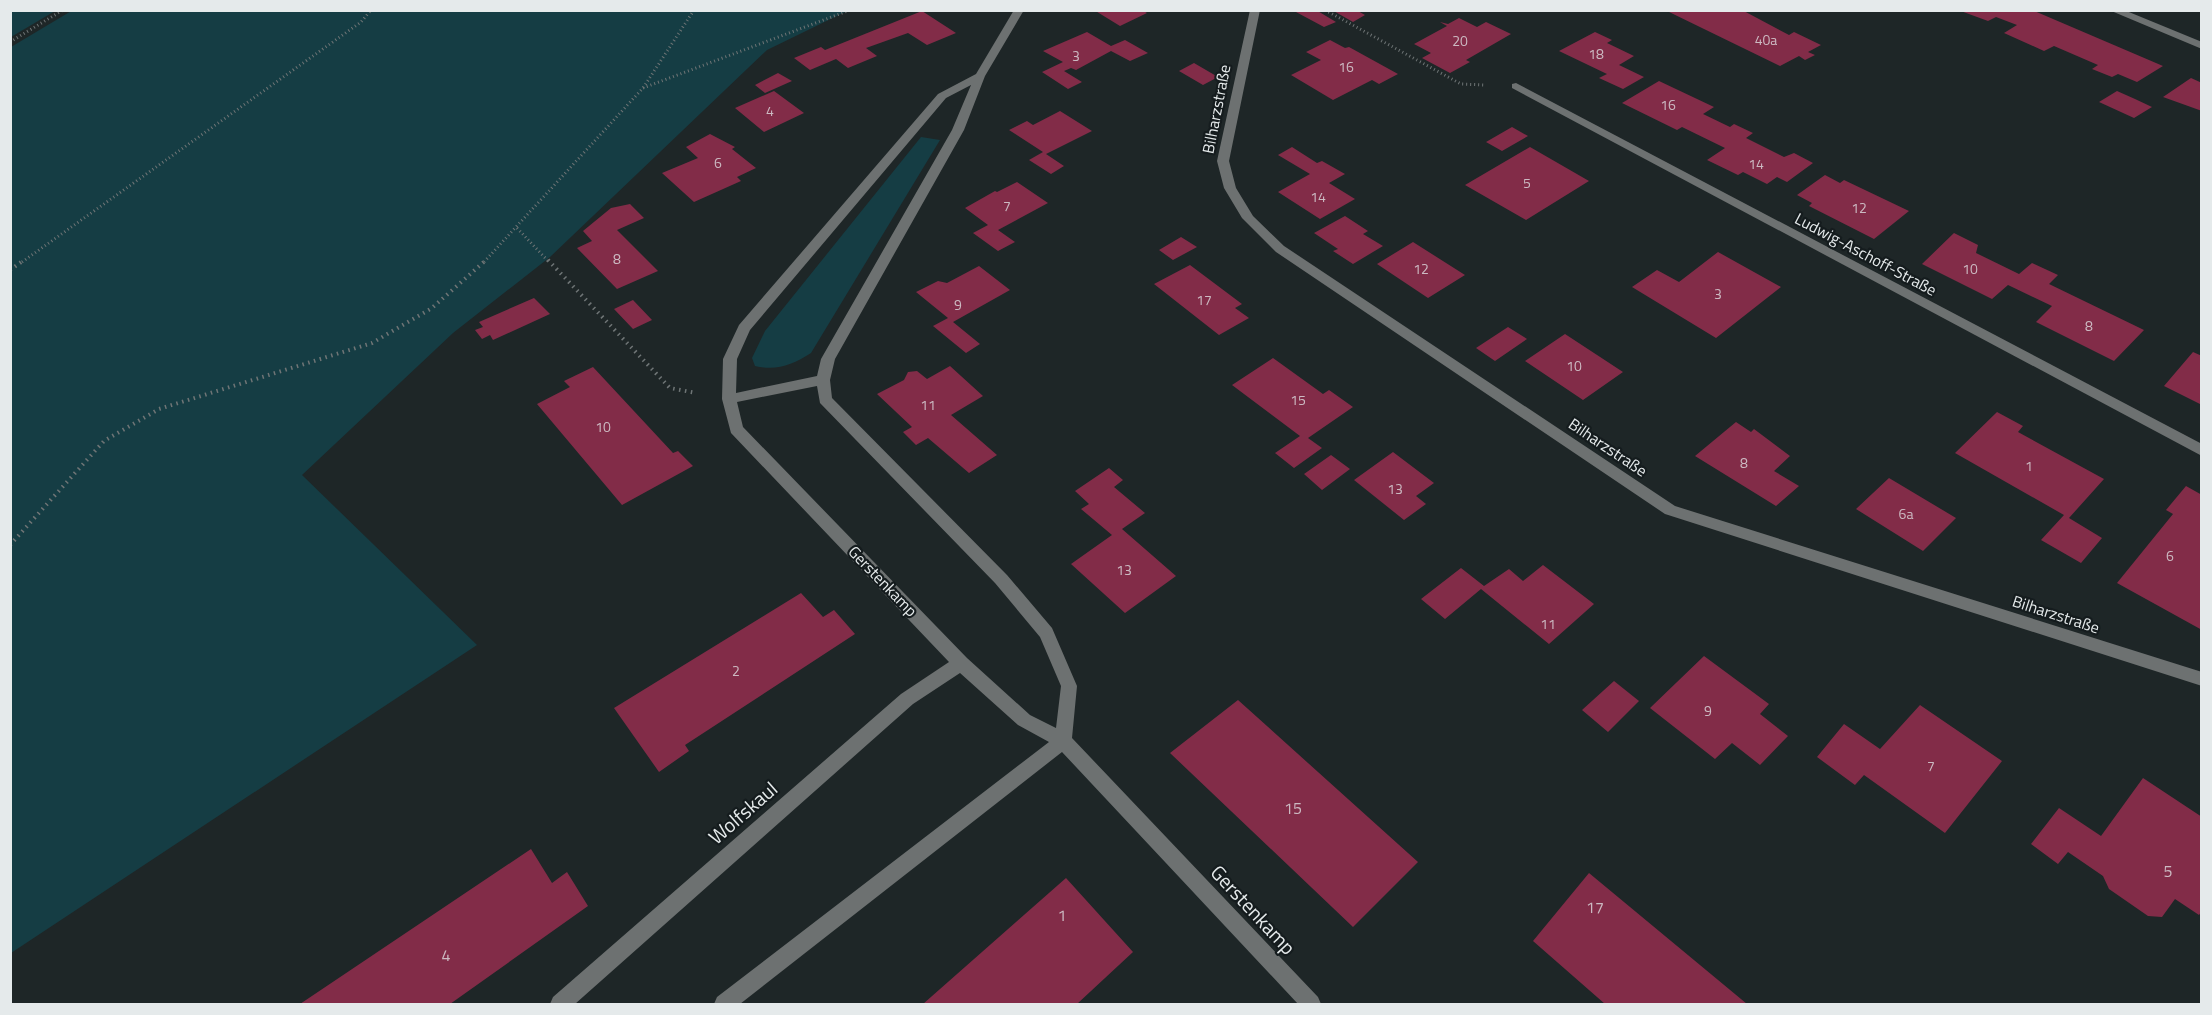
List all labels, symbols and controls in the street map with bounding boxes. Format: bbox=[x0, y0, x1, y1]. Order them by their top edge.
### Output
house number: 40a bbox=[1755, 29, 1777, 50]
house number: 20 bbox=[1452, 30, 1468, 51]
house number: 18 bbox=[1588, 43, 1604, 64]
house number: 3 bbox=[1072, 45, 1080, 66]
house number: 16 bbox=[1338, 56, 1354, 77]
street label: Bilharzstraße bbox=[1196, 62, 1236, 156]
house number: 16 bbox=[1660, 94, 1676, 115]
house number: 4 bbox=[766, 100, 774, 121]
house number: 6 bbox=[714, 152, 722, 173]
house number: 14 bbox=[1748, 153, 1764, 174]
house number: 5 bbox=[1523, 172, 1531, 193]
house number: 14 bbox=[1310, 186, 1326, 207]
house number: 7 bbox=[1003, 195, 1011, 216]
house number: 12 bbox=[1851, 197, 1867, 218]
street label: Ludwig-Aschoff-Straße bbox=[1791, 206, 1941, 302]
house number: 8 bbox=[613, 248, 621, 269]
house number: 12 bbox=[1413, 258, 1429, 279]
house number: 10 bbox=[1962, 258, 1978, 279]
house number: 3 bbox=[1714, 283, 1722, 304]
house number: 17 bbox=[1196, 289, 1212, 310]
house number: 9 bbox=[954, 294, 962, 315]
house number: 8 bbox=[2085, 315, 2093, 336]
house number: 10 bbox=[1566, 355, 1582, 376]
house number: 15 bbox=[1290, 389, 1306, 410]
house number: 11 bbox=[920, 394, 936, 415]
street label: Bilharzstraße bbox=[1564, 412, 1652, 482]
house number: 10 bbox=[595, 416, 611, 437]
house number: 8 bbox=[1740, 452, 1748, 473]
house number: 1 bbox=[2025, 455, 2033, 476]
house number: 13 bbox=[1387, 478, 1403, 499]
house number: 6a bbox=[1899, 503, 1913, 524]
street label: Gerstenkamp bbox=[843, 540, 923, 622]
house number: 6 bbox=[2166, 545, 2174, 566]
house number: 13 bbox=[1116, 559, 1132, 580]
street label: Bilharzstraße bbox=[2009, 589, 2103, 639]
house number: 11 bbox=[1540, 613, 1556, 634]
house number: 2 bbox=[732, 660, 740, 681]
house number: 9 bbox=[1704, 700, 1712, 721]
house number: 7 bbox=[1927, 755, 1935, 776]
street label: Wolfskaul bbox=[701, 774, 784, 852]
house number: 15 bbox=[1284, 796, 1302, 820]
street label: Gerstenkamp bbox=[1203, 858, 1303, 962]
house number: 5 bbox=[2164, 859, 2173, 883]
house number: 17 bbox=[1586, 895, 1604, 919]
house number: 1 bbox=[1058, 903, 1066, 927]
house number: 4 bbox=[442, 943, 451, 967]

